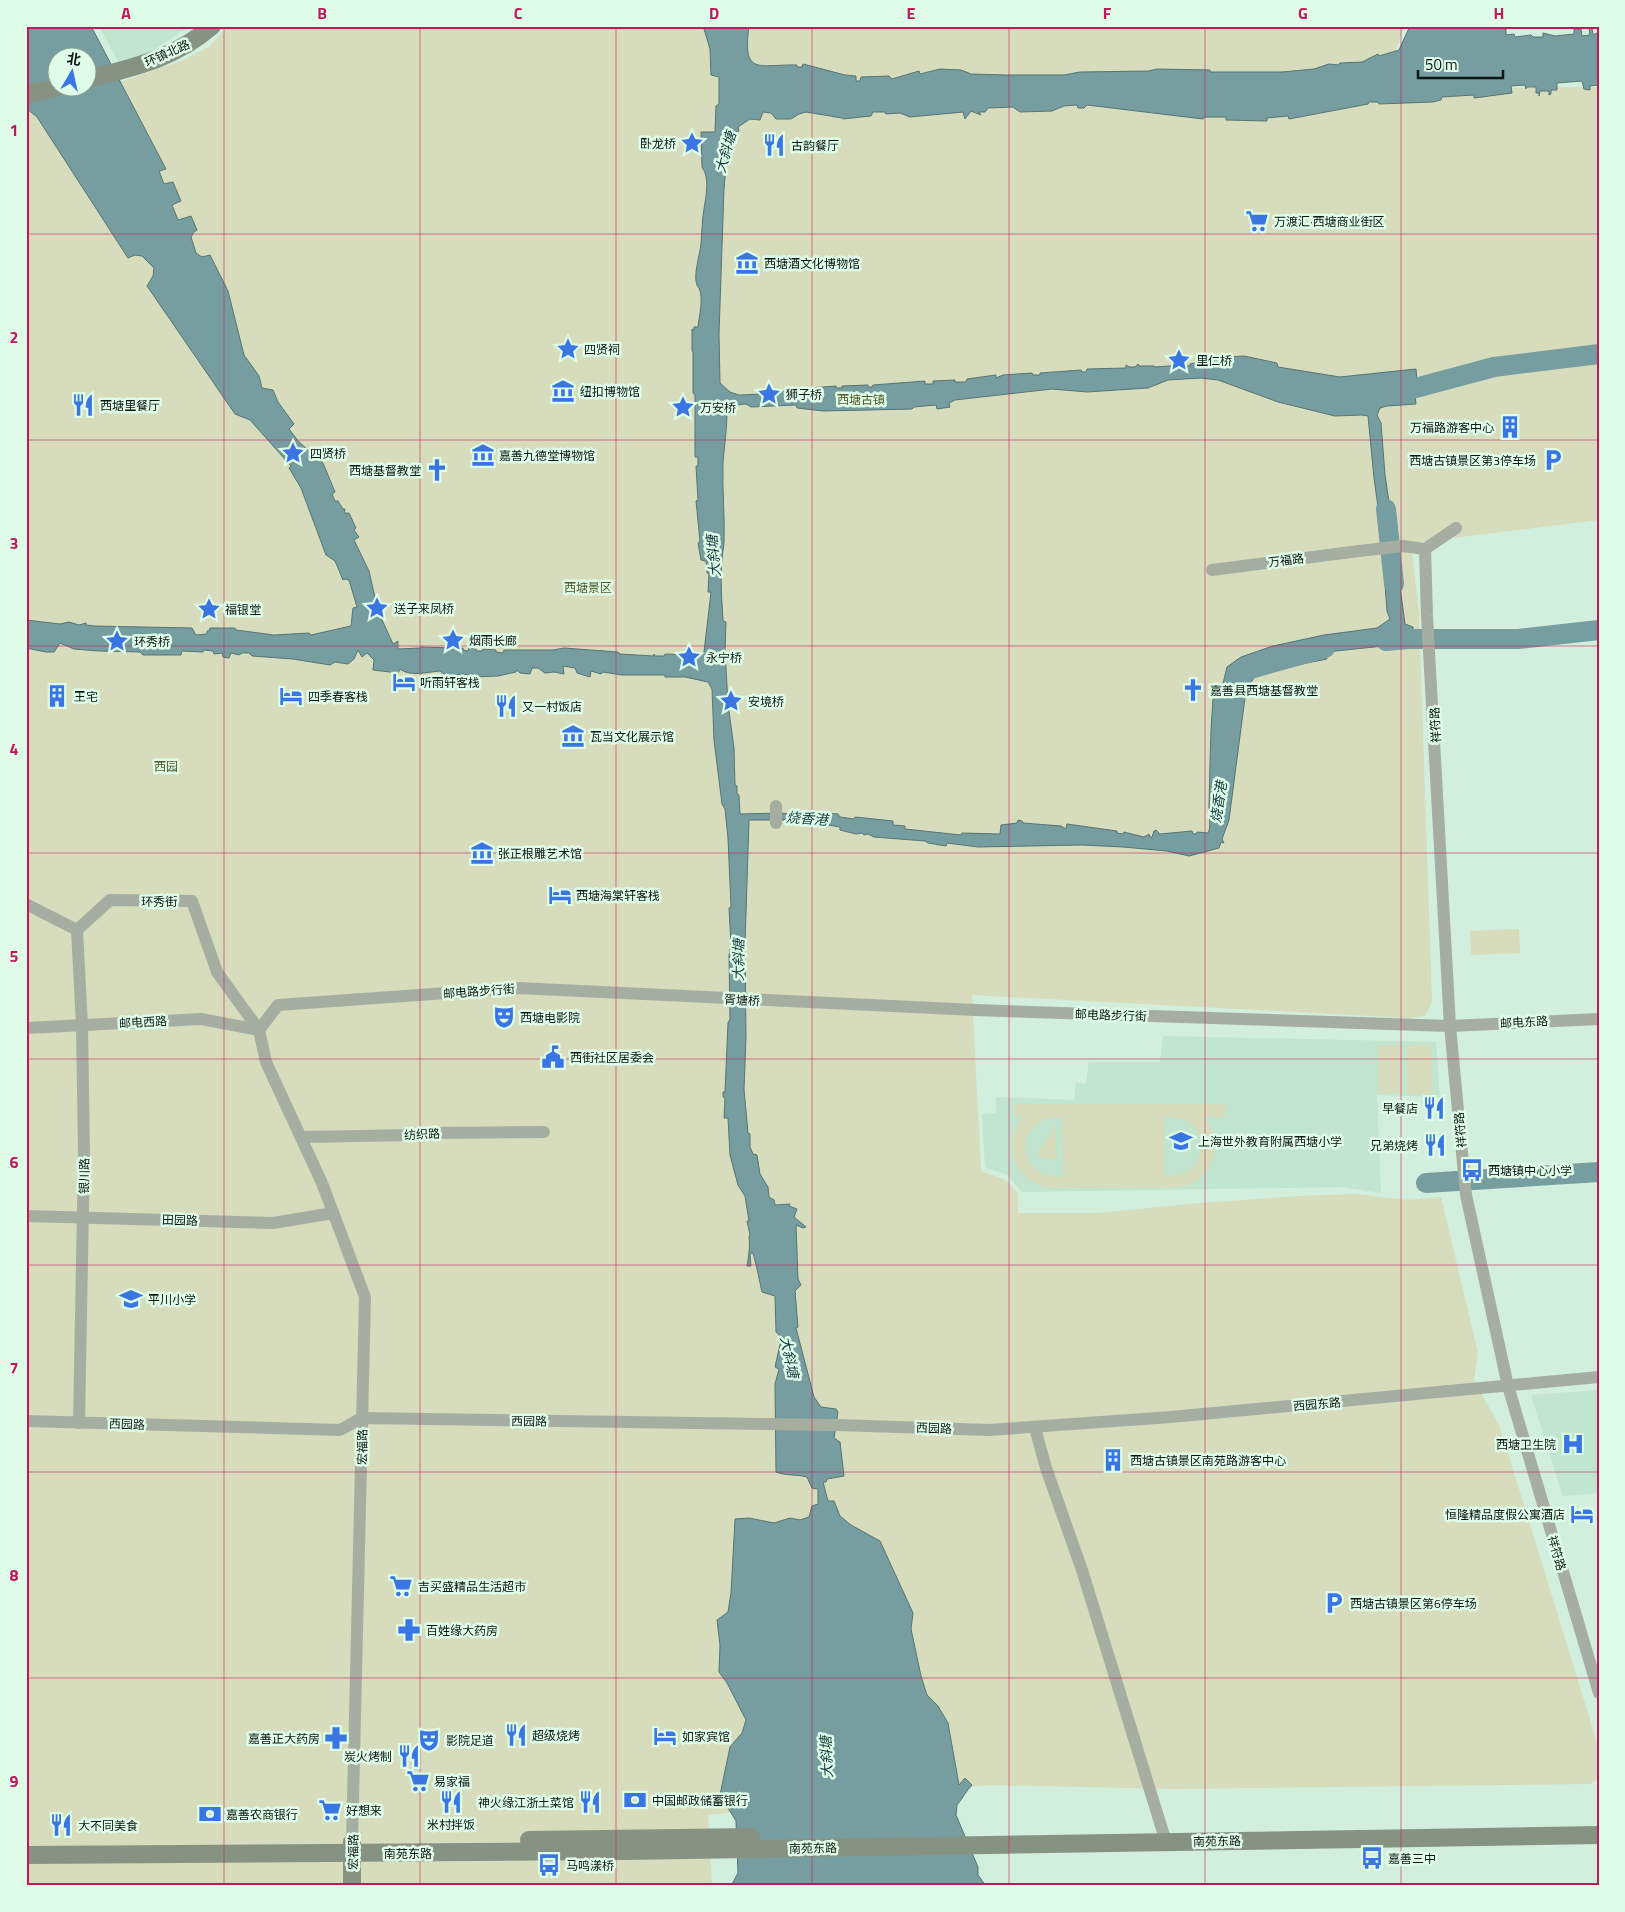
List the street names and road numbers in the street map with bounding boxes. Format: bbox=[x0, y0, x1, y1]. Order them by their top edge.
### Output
street label: 环镇北路 bbox=[141, 35, 193, 71]
street label: 万福路 bbox=[1267, 548, 1305, 572]
street label: 祥符路 bbox=[1425, 707, 1445, 743]
street label: 环秀街 bbox=[141, 892, 177, 911]
street label: 邮电路步行街 bbox=[442, 979, 516, 1003]
street label: 胥塘桥 bbox=[724, 990, 760, 1010]
street label: 邮电路步行街 bbox=[1075, 1004, 1147, 1026]
street label: 邮电西路 bbox=[119, 1011, 167, 1033]
street label: 邮电东路 bbox=[1500, 1011, 1548, 1033]
street label: 祥符路 bbox=[1449, 1111, 1471, 1149]
street label: 纺织路 bbox=[404, 1124, 440, 1144]
street label: 银川路 bbox=[74, 1158, 94, 1194]
street label: 田园路 bbox=[162, 1210, 198, 1230]
street label: 西园东路 bbox=[1292, 1392, 1342, 1416]
street label: 西园路 bbox=[511, 1411, 547, 1431]
street label: 西园路 bbox=[109, 1414, 145, 1434]
street label: 西园路 bbox=[916, 1418, 952, 1438]
street label: 宏福路 bbox=[352, 1429, 372, 1465]
street label: 祥符路 bbox=[1543, 1533, 1571, 1573]
street label: 南苑东路 bbox=[1193, 1831, 1241, 1851]
street label: 宏福路 bbox=[343, 1834, 363, 1870]
street label: 南苑东路 bbox=[789, 1838, 837, 1858]
street label: 南苑东路 bbox=[384, 1844, 432, 1863]

